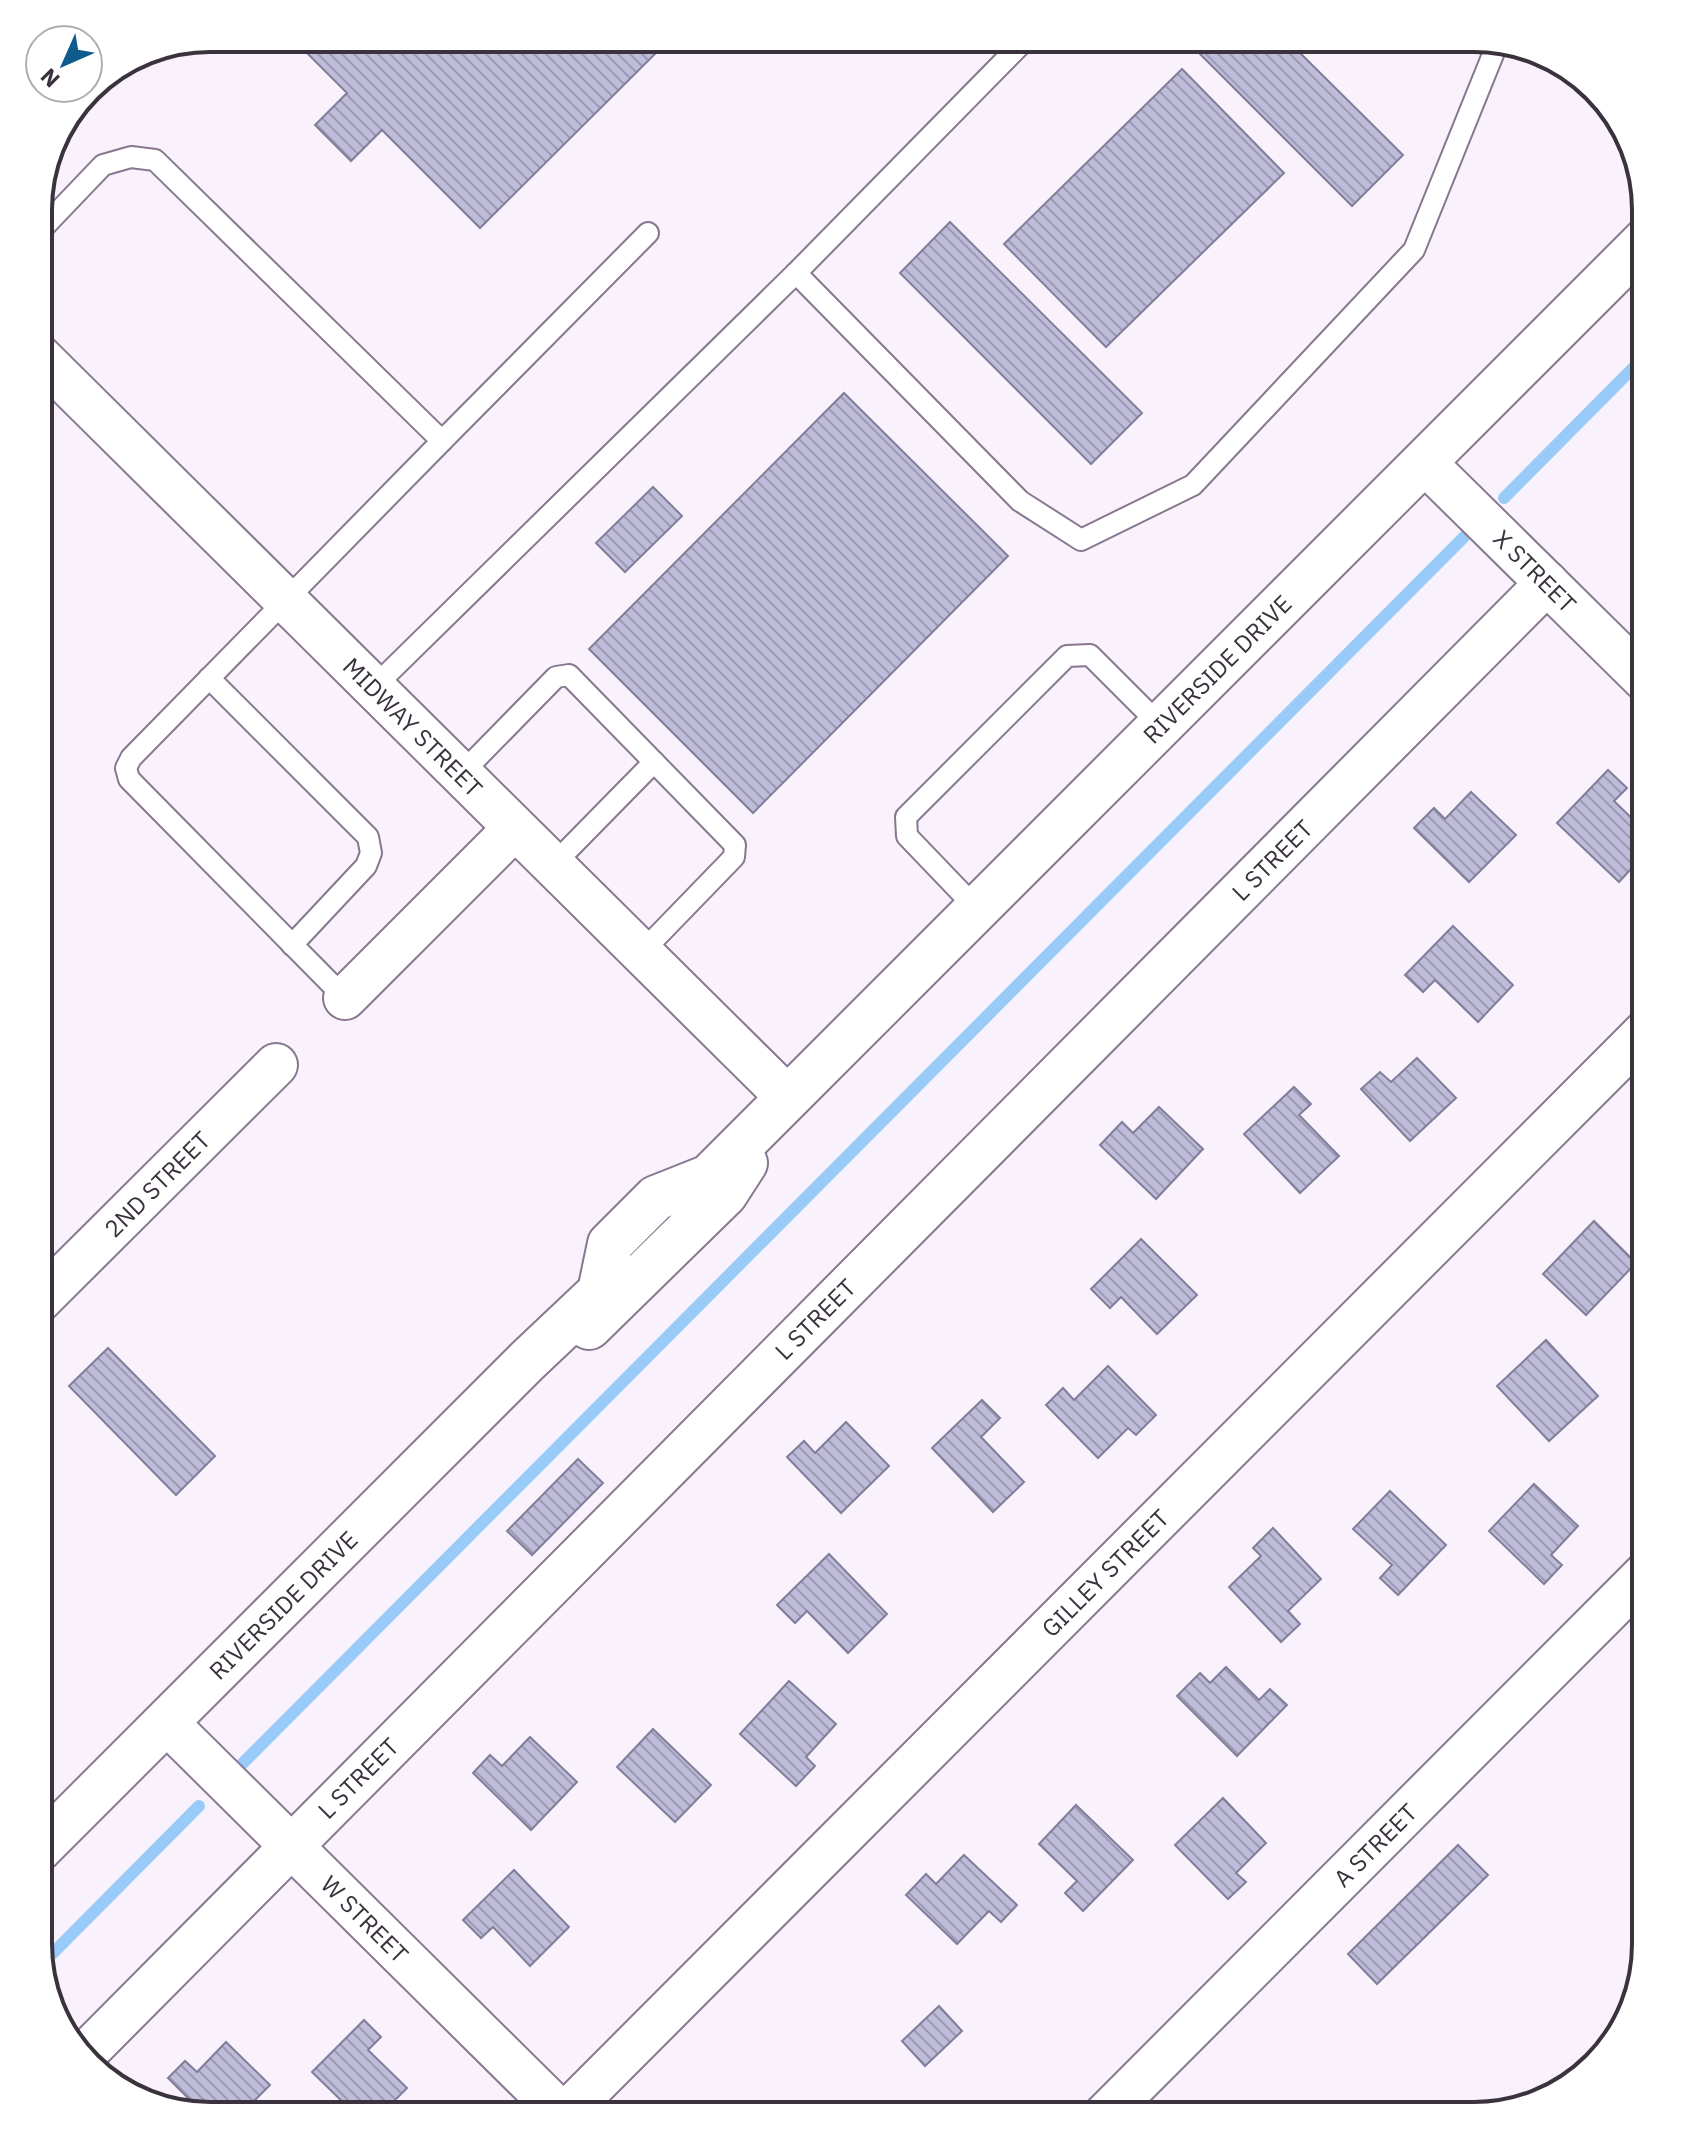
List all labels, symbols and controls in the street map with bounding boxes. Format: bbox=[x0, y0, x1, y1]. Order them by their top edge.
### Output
north arrow bbox=[24, 24, 104, 104]
text: N bbox=[34, 63, 65, 94]
street label: X STREET bbox=[1487, 523, 1584, 620]
street label: RIVERSIDE DRIVE bbox=[1136, 588, 1298, 750]
street label: MIDWAY STREET bbox=[336, 650, 490, 804]
street label: L STREET bbox=[1225, 812, 1320, 907]
street label: 2ND STREET bbox=[97, 1124, 217, 1244]
street label: L STREET bbox=[768, 1271, 863, 1366]
street label: GILLEY STREET bbox=[1034, 1502, 1176, 1644]
street label: RIVERSIDE DRIVE bbox=[202, 1524, 364, 1686]
street label: L STREET bbox=[311, 1730, 406, 1825]
street label: A STREET bbox=[1326, 1796, 1424, 1894]
street label: W STREET bbox=[314, 1868, 416, 1970]

